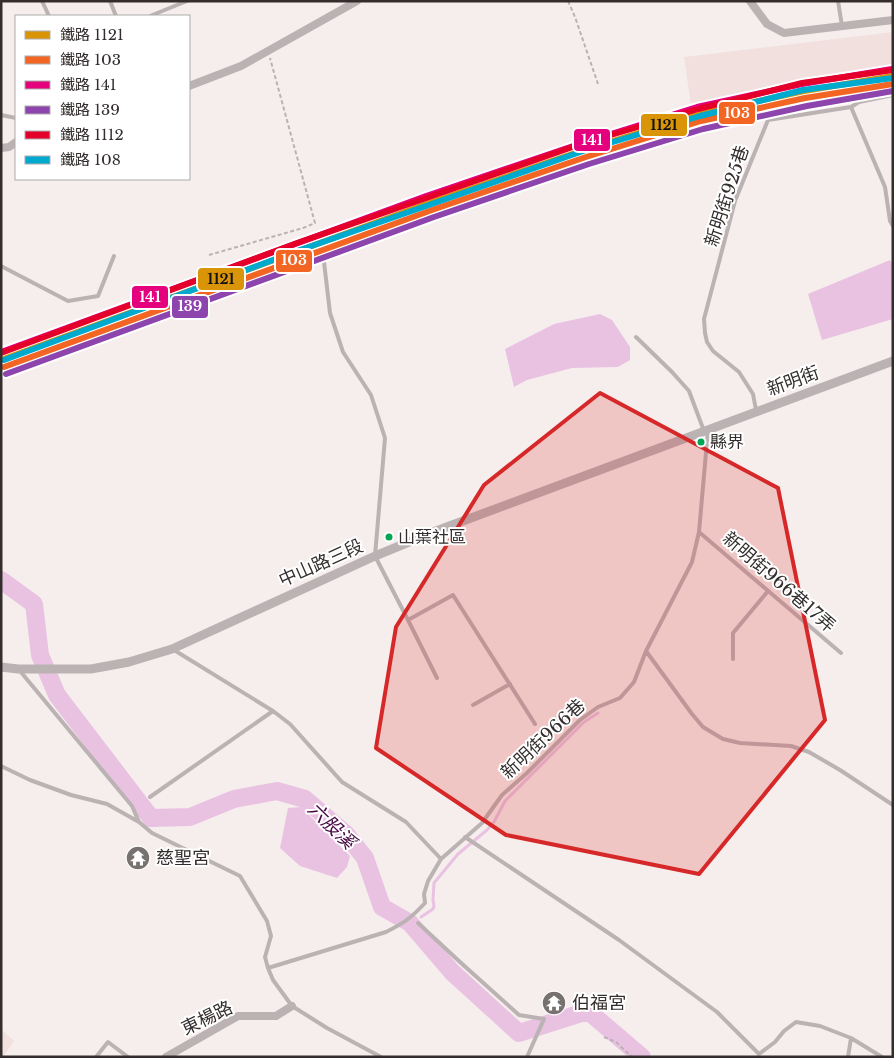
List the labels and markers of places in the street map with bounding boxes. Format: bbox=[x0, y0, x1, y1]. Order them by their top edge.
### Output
place label: 縣界 bbox=[710, 432, 744, 453]
marker: 縣界 bbox=[696, 437, 706, 447]
place label: 山葉社區 bbox=[398, 527, 466, 548]
marker: 山葉社區 bbox=[384, 532, 394, 542]
temple icon: 慈聖宮 bbox=[125, 845, 151, 871]
place label: 慈聖宮 bbox=[156, 847, 210, 869]
temple icon: 伯福宮 bbox=[541, 990, 567, 1016]
place label: 伯福宮 bbox=[572, 992, 626, 1014]

